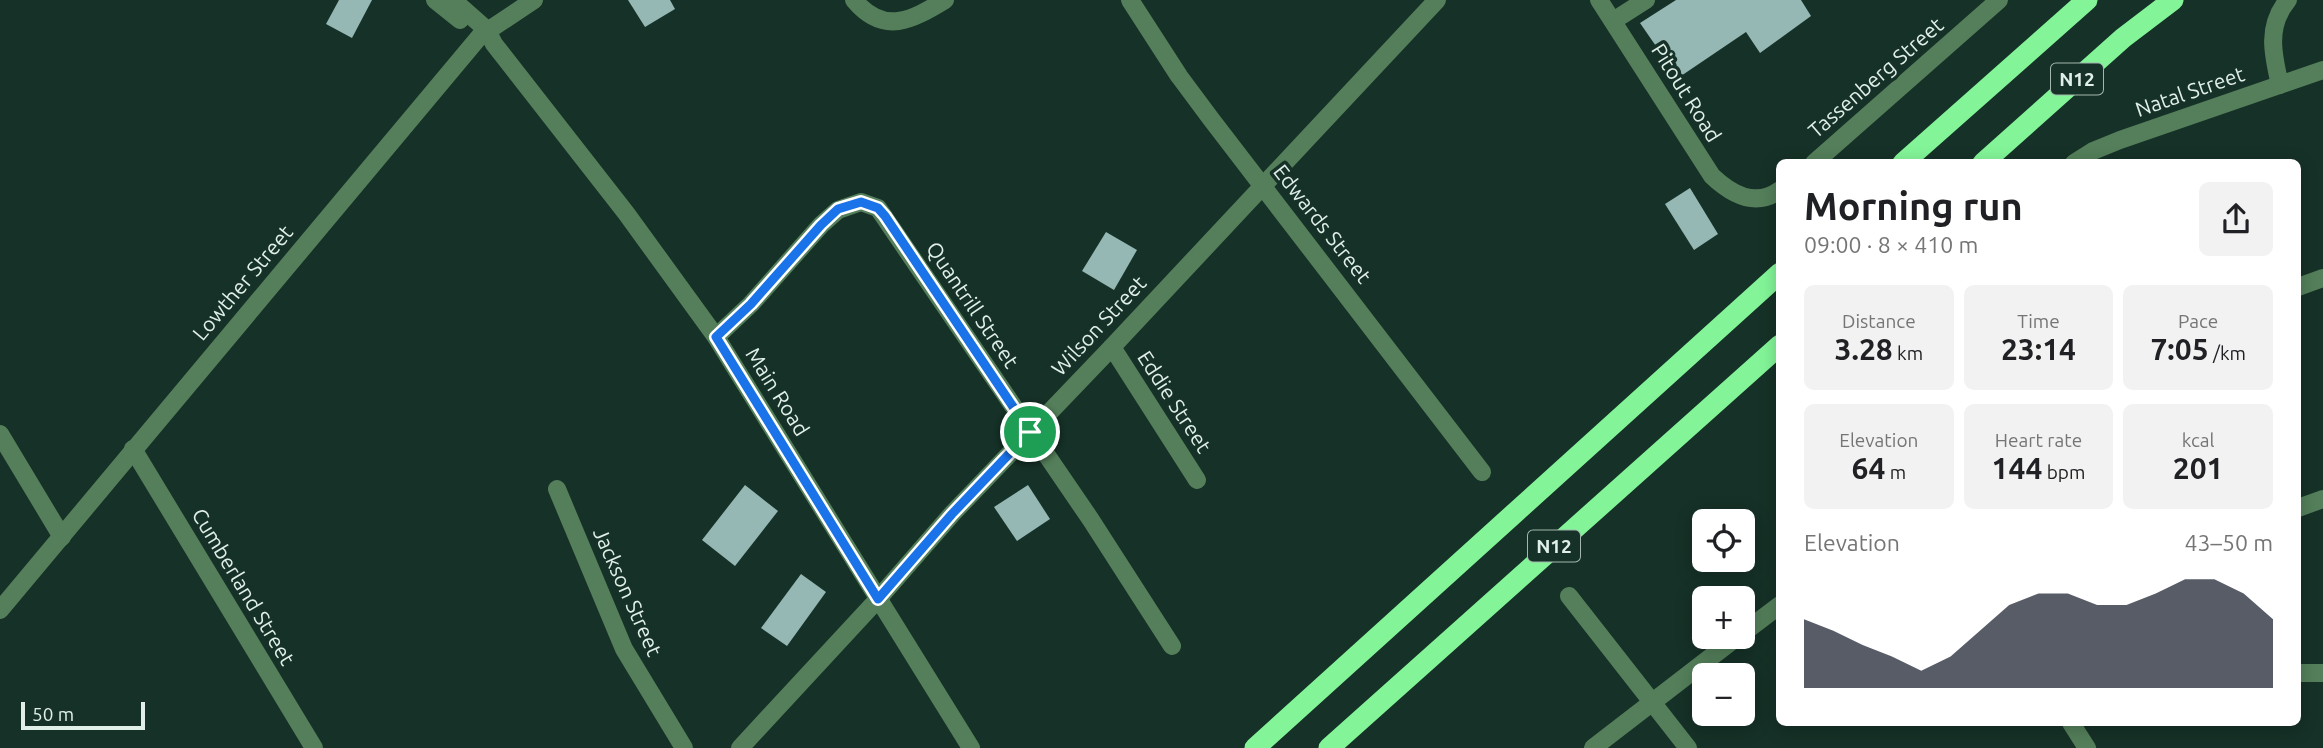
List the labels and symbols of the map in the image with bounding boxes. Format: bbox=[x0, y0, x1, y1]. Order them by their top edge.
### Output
street label: Tassenberg Street bbox=[1803, 12, 1948, 142]
street label: Pitout Road bbox=[1647, 39, 1727, 146]
street label: Natal Street bbox=[2132, 61, 2247, 121]
road number: N12 bbox=[2051, 64, 2103, 94]
street label: Edwards Street bbox=[1269, 159, 1376, 287]
street label: Lowther Street bbox=[187, 220, 297, 345]
street label: Quantrill Street bbox=[922, 237, 1024, 372]
street label: Wilson Street bbox=[1046, 271, 1150, 380]
street label: Main Road bbox=[741, 343, 814, 440]
street label: Eddie Street bbox=[1133, 346, 1217, 457]
pin bbox=[1000, 402, 1060, 462]
street label: Cumberland Street bbox=[188, 504, 300, 669]
street label: Jackson Street bbox=[589, 524, 667, 660]
road number: N12 bbox=[1528, 530, 1580, 562]
scale bar bbox=[21, 699, 145, 731]

